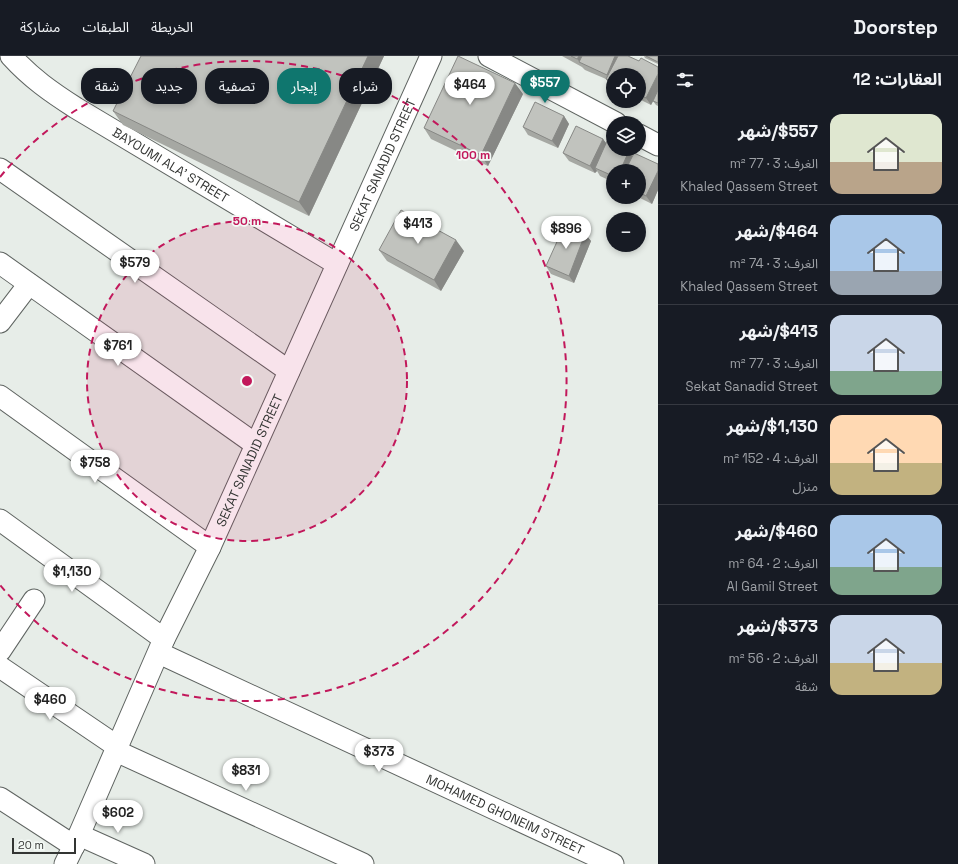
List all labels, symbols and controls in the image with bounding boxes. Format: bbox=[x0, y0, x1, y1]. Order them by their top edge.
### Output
text: Doorstep bbox=[854, 15, 938, 40]
text: مشاركة bbox=[20, 18, 60, 36]
text: الطبقات bbox=[82, 18, 129, 36]
text: الخريطة bbox=[151, 18, 193, 36]
chip: شقة bbox=[81, 68, 133, 104]
chip: جديد bbox=[141, 68, 197, 104]
chip: تصفية bbox=[205, 68, 269, 104]
chip: إيجار bbox=[277, 68, 331, 104]
chip: شراء bbox=[339, 68, 392, 104]
map controls bbox=[606, 68, 646, 252]
button: locate bbox=[606, 68, 646, 108]
text: العقارات: 12 bbox=[853, 68, 942, 90]
icon: filters bbox=[674, 69, 696, 91]
pin: $557 bbox=[521, 70, 569, 104]
pin: $464 bbox=[446, 72, 494, 106]
text: $557 bbox=[530, 74, 560, 91]
text: $464 bbox=[454, 76, 486, 93]
street label: SEKAT SANADID STREET bbox=[345, 95, 419, 234]
button: layers bbox=[606, 116, 646, 156]
text: $557/شهر bbox=[738, 120, 818, 142]
street label: BAYOUMI ALA' STREET bbox=[109, 123, 233, 206]
icon: home bbox=[862, 130, 910, 178]
text: 100 m bbox=[456, 147, 490, 163]
text: الغرف: 3 · 77 m² bbox=[730, 155, 818, 172]
button: + bbox=[606, 164, 646, 204]
text: Khaled Qassem Street bbox=[680, 178, 818, 195]
pin: $413 bbox=[394, 211, 442, 245]
button: − bbox=[606, 212, 646, 252]
text: 50 m bbox=[233, 213, 261, 229]
text: $413 bbox=[403, 215, 433, 232]
pin: $896 bbox=[542, 216, 590, 250]
text: $896 bbox=[550, 220, 582, 237]
text: $464/شهر bbox=[735, 220, 818, 242]
icon: home bbox=[862, 231, 910, 279]
pin: $579 bbox=[111, 250, 159, 284]
text: $579 bbox=[120, 254, 150, 271]
text: الغرف: 3 · 74 m² bbox=[730, 255, 818, 272]
text: Khaled Qassem Street bbox=[680, 278, 818, 295]
text: $413/شهر bbox=[739, 320, 818, 342]
icon: home bbox=[862, 331, 910, 379]
pin: $761 bbox=[94, 333, 142, 367]
text: $761 bbox=[104, 337, 132, 354]
text: الغرف: 3 · 77 m² bbox=[730, 355, 818, 372]
centre of rings bbox=[240, 374, 254, 388]
text: Sekat Sanadid Street bbox=[685, 378, 818, 395]
street label: SEKAT SANADID STREET bbox=[212, 391, 286, 529]
text: $1,130/شهر bbox=[727, 415, 818, 437]
icon: home bbox=[862, 431, 910, 479]
pin: $758 bbox=[71, 450, 119, 484]
text: الغرف: 4 · 152 m² bbox=[723, 450, 818, 467]
text: $758 bbox=[80, 454, 110, 471]
text: منزل bbox=[793, 478, 818, 495]
text: $460/شهر bbox=[735, 520, 818, 542]
icon: home bbox=[862, 531, 910, 579]
text: الغرف: 2 · 64 m² bbox=[728, 555, 818, 572]
pin: $1,130 bbox=[39, 559, 105, 593]
text: $1,130 bbox=[52, 563, 92, 580]
text: Al Gamil Street bbox=[727, 578, 818, 595]
text: $373/شهر bbox=[737, 615, 818, 637]
icon: home bbox=[862, 631, 910, 679]
text: الغرف: 2 · 56 m² bbox=[729, 650, 818, 667]
text: شقة bbox=[795, 678, 818, 695]
pin: $460 bbox=[26, 687, 74, 721]
text: $460 bbox=[34, 691, 66, 708]
pin: $373 bbox=[355, 739, 403, 773]
text: $373 bbox=[364, 743, 394, 760]
pin: $831 bbox=[222, 758, 270, 792]
text: $831 bbox=[231, 762, 261, 779]
street label: MOHAMED GHONEIM STREET bbox=[424, 770, 588, 858]
pin: $602 bbox=[94, 800, 142, 834]
text: $602 bbox=[102, 804, 134, 821]
scale bar bbox=[12, 836, 76, 855]
text: 20 m bbox=[18, 838, 44, 852]

